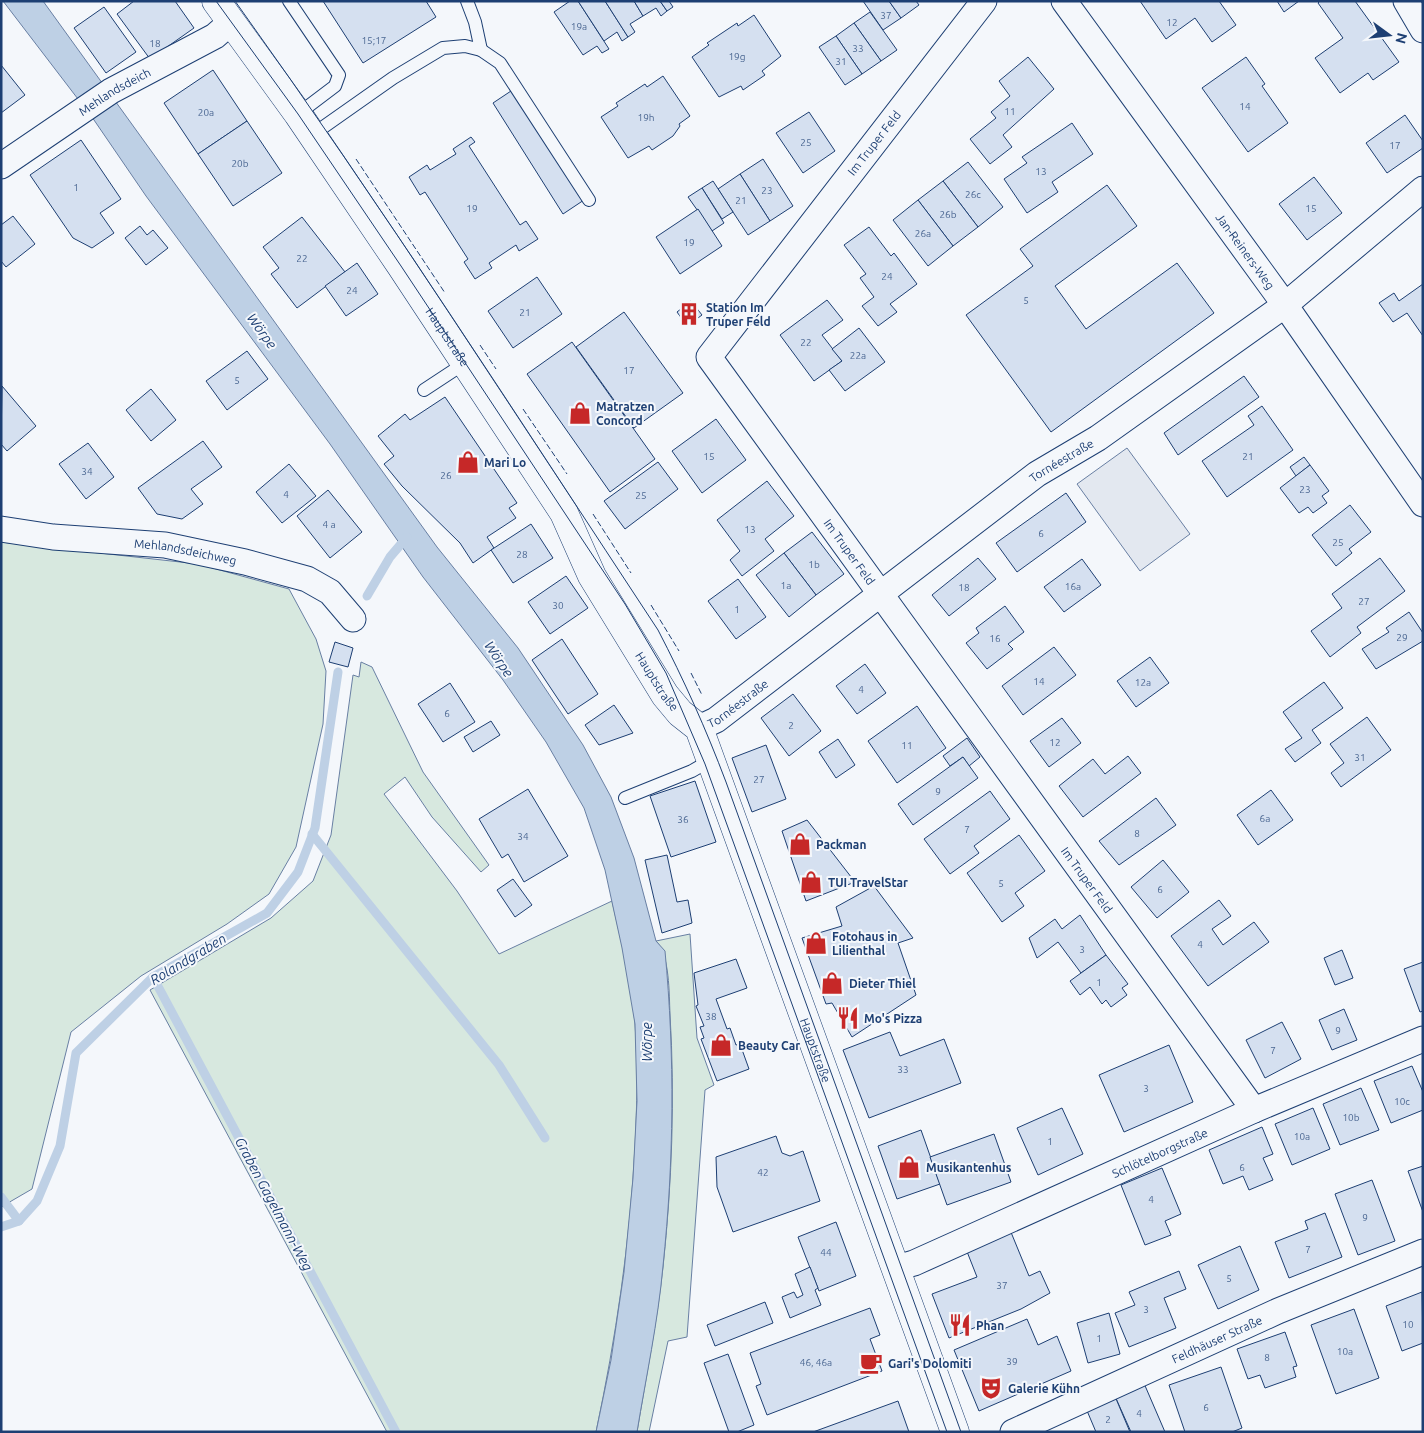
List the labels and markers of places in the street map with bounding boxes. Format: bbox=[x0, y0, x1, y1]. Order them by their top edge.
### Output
building icon: Station Im Truper Feld bbox=[676, 301, 702, 327]
place label: Station Im Truper Feld bbox=[706, 301, 771, 328]
shop icon: Matratzen Concord bbox=[567, 400, 593, 426]
place label: Matratzen Concord bbox=[596, 400, 655, 427]
shop icon: Mari Lo bbox=[455, 449, 481, 475]
place label: Mari Lo bbox=[484, 456, 526, 469]
shop icon: Packman bbox=[787, 831, 813, 857]
place label: Packman bbox=[816, 838, 866, 851]
shop icon: TUI TravelStar bbox=[798, 869, 824, 895]
place label: TUI TravelStar bbox=[828, 876, 908, 889]
shop icon: Fotohaus in Lilienthal bbox=[803, 930, 829, 956]
place label: Fotohaus in Lilienthal bbox=[832, 930, 898, 957]
shop icon: Dieter Thiel bbox=[819, 970, 845, 996]
place label: Dieter Thiel bbox=[849, 977, 916, 990]
restaurant icon: Mo's Pizza bbox=[835, 1005, 861, 1031]
place label: Mo's Pizza bbox=[864, 1012, 922, 1025]
shop icon: Beauty Car bbox=[708, 1032, 734, 1058]
place label: Beauty Car bbox=[738, 1039, 800, 1052]
shop icon: Musikantenhus bbox=[896, 1154, 922, 1180]
place label: Musikantenhus bbox=[926, 1161, 1012, 1174]
restaurant icon: Phan bbox=[947, 1312, 973, 1338]
place label: Phan bbox=[976, 1319, 1004, 1332]
cafe icon: Gari's Dolomiti bbox=[858, 1350, 884, 1376]
place label: Gari's Dolomiti bbox=[888, 1357, 972, 1370]
theatre icon: Galerie Kühn bbox=[978, 1375, 1004, 1401]
place label: Galerie Kühn bbox=[1008, 1382, 1080, 1395]

